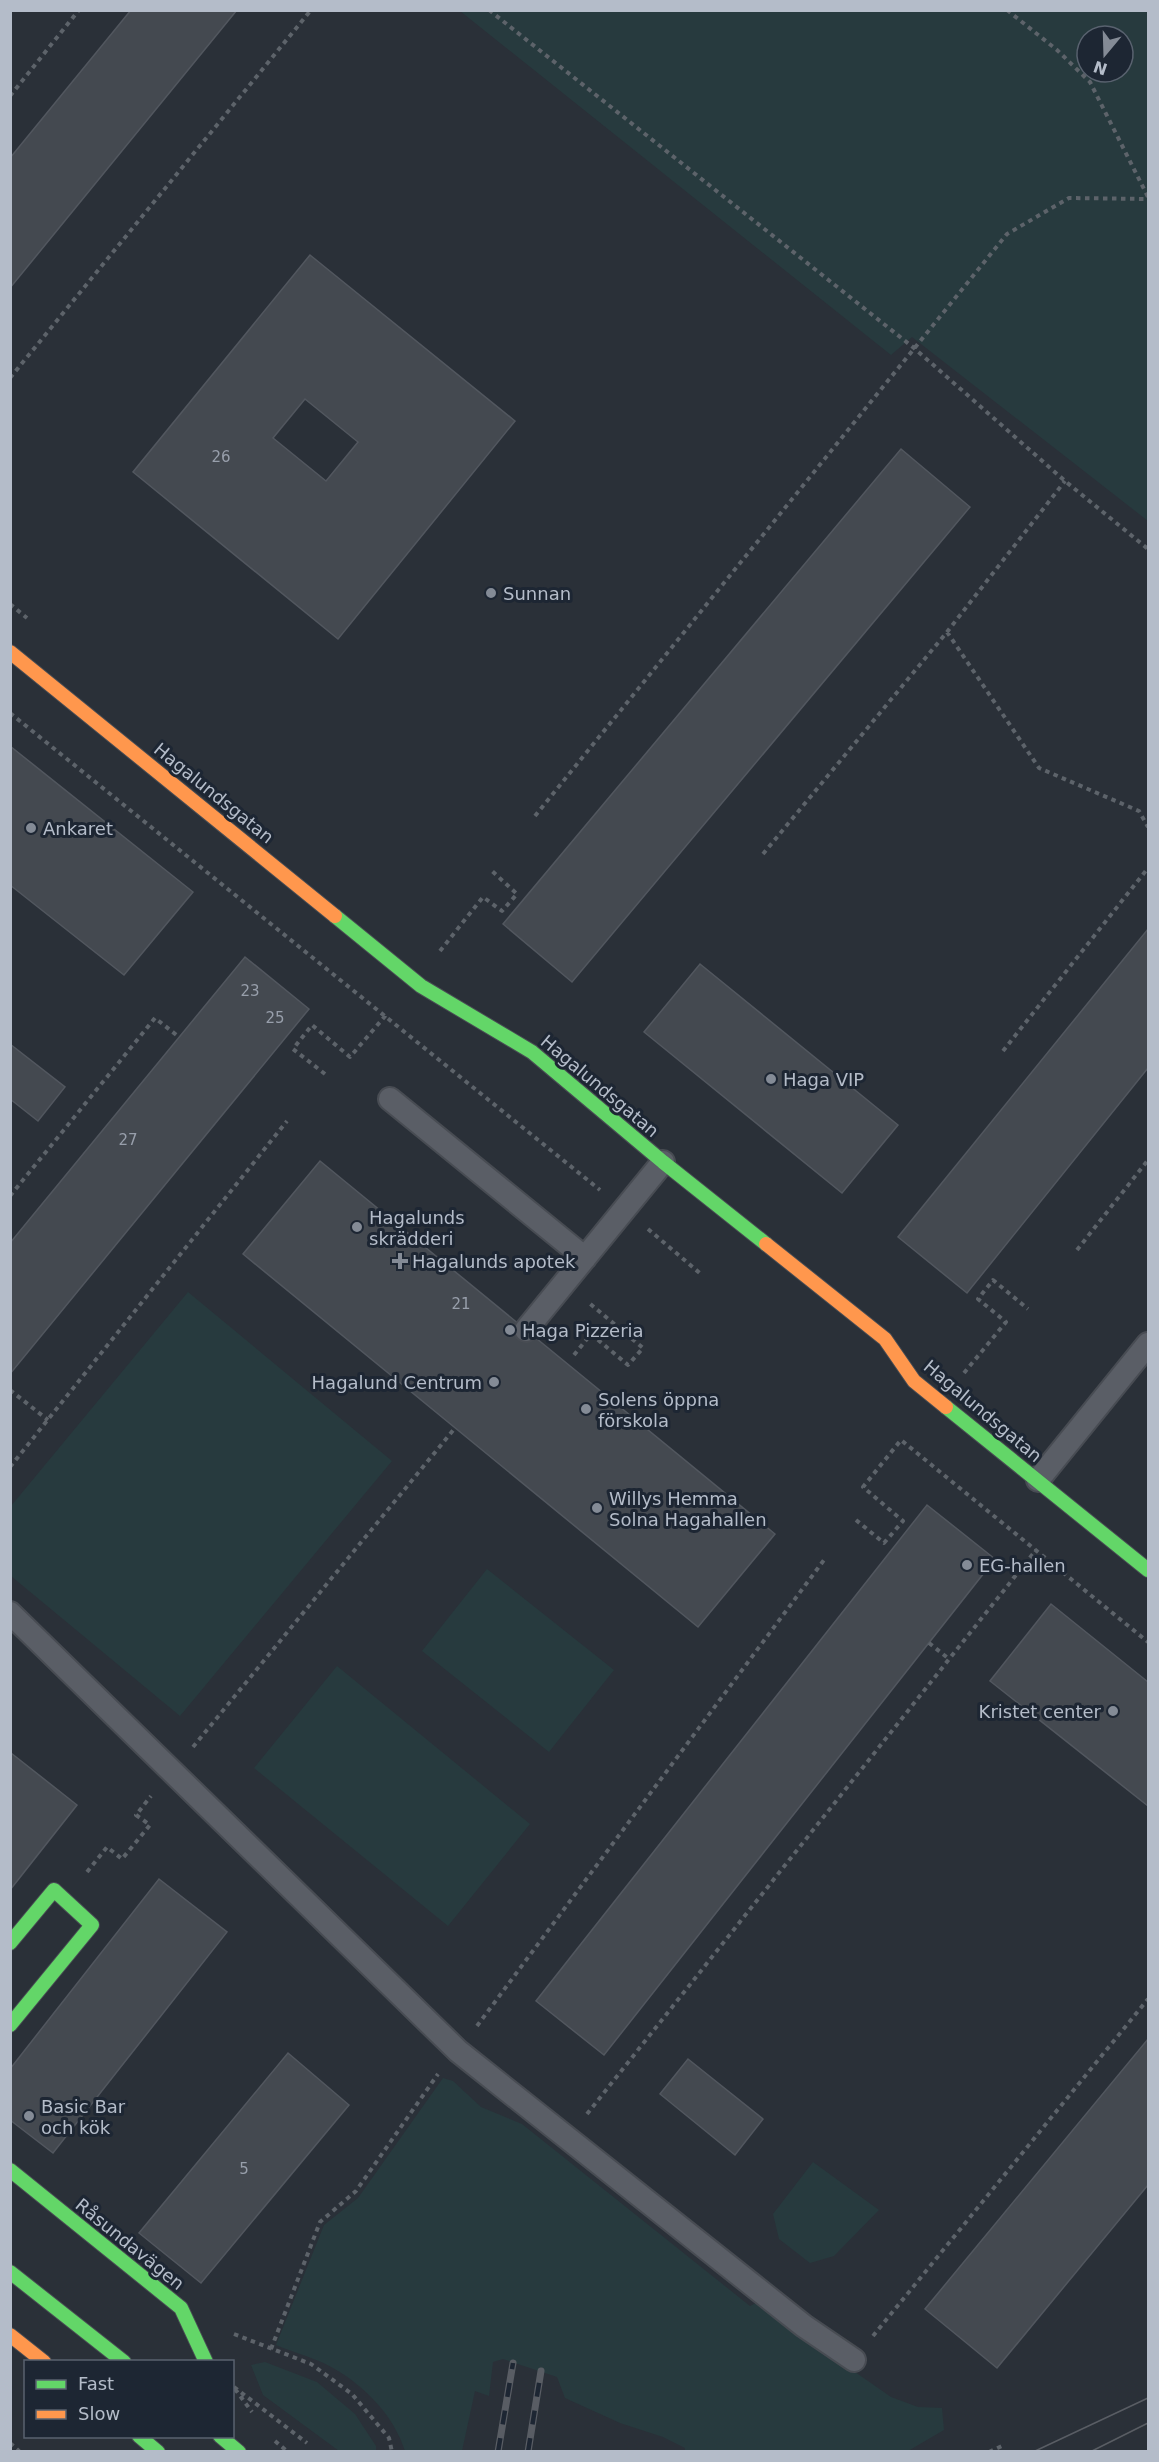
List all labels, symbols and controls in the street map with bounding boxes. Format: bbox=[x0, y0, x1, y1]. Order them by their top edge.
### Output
north arrow bbox=[1075, 24, 1135, 84]
text: N bbox=[1091, 57, 1110, 79]
house number: 26 bbox=[211, 448, 231, 466]
place label: Sunnan bbox=[503, 583, 571, 604]
marker: Sunnan bbox=[484, 586, 498, 600]
street label: Hagalundsgatan bbox=[150, 738, 278, 848]
place label: Ankaret bbox=[43, 818, 113, 839]
marker: Ankaret bbox=[24, 821, 38, 835]
house number: 23 bbox=[240, 982, 260, 1000]
house number: 25 bbox=[265, 1009, 285, 1027]
street label: Hagalundsgatan bbox=[537, 1031, 663, 1141]
place label: Haga VIP bbox=[783, 1069, 864, 1090]
marker: Haga VIP bbox=[764, 1072, 778, 1086]
house number: 27 bbox=[118, 1131, 138, 1149]
place label: Hagalunds skrädderi bbox=[369, 1207, 465, 1249]
marker: Hagalunds skrädderi bbox=[350, 1220, 364, 1234]
place label: Hagalunds apotek bbox=[412, 1251, 576, 1272]
marker: Hagalunds apotek bbox=[393, 1254, 407, 1268]
house number: 21 bbox=[451, 1295, 471, 1313]
place label: Haga Pizzeria bbox=[522, 1320, 644, 1341]
marker: Haga Pizzeria bbox=[503, 1323, 517, 1337]
street label: Hagalundsgatan bbox=[920, 1356, 1046, 1466]
place label: Hagalund Centrum bbox=[312, 1372, 482, 1393]
marker: Hagalund Centrum bbox=[487, 1375, 501, 1389]
place label: Solens öppna förskola bbox=[598, 1389, 719, 1431]
marker: Solens öppna förskola bbox=[579, 1402, 593, 1416]
place label: Willys Hemma Solna Hagahallen bbox=[609, 1488, 767, 1530]
marker: Willys Hemma Solna Hagahallen bbox=[590, 1501, 604, 1515]
place label: EG-hallen bbox=[979, 1555, 1066, 1576]
marker: EG-hallen bbox=[960, 1558, 974, 1572]
place label: Kristet center bbox=[979, 1701, 1102, 1722]
marker: Kristet center bbox=[1106, 1704, 1120, 1718]
place label: Basic Bar och kök bbox=[41, 2096, 126, 2138]
marker: Basic Bar och kök bbox=[22, 2109, 36, 2123]
house number: 5 bbox=[239, 2160, 249, 2178]
street label: Råsundavägen bbox=[72, 2194, 188, 2294]
legend bbox=[24, 2360, 234, 2438]
text: Fast bbox=[78, 2373, 114, 2394]
text: Slow bbox=[78, 2403, 120, 2424]

